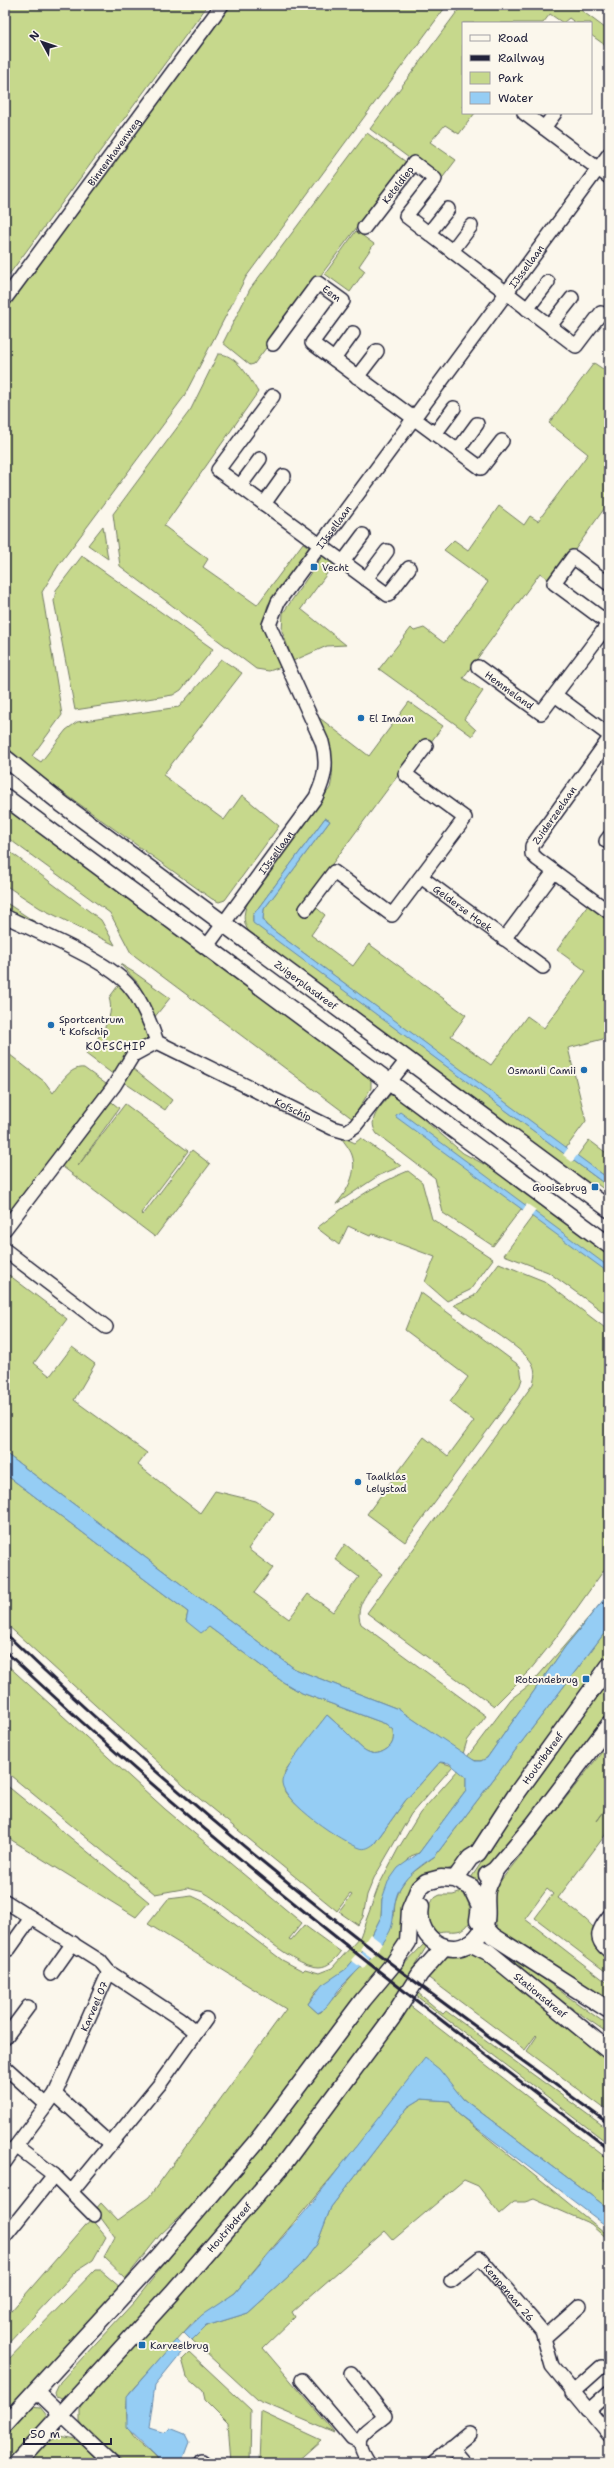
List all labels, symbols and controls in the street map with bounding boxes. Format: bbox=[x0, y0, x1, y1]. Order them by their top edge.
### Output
north arrow bbox=[22, 22, 62, 62]
legend bbox=[462, 22, 592, 114]
text: N bbox=[26, 28, 43, 44]
text: Road bbox=[498, 30, 529, 46]
text: Railway bbox=[498, 50, 545, 66]
text: Park bbox=[498, 70, 524, 86]
text: Water bbox=[498, 90, 534, 106]
street label: Binnenhavenweg bbox=[85, 115, 144, 189]
street label: Keteldiep bbox=[379, 163, 417, 206]
street label: IJssellaan bbox=[506, 242, 547, 291]
street label: Eem bbox=[320, 282, 344, 305]
street label: IJssellaan bbox=[314, 503, 354, 551]
place label: Vecht bbox=[322, 561, 349, 574]
marker: Vecht bbox=[309, 562, 319, 572]
street label: Hemmeland bbox=[482, 668, 537, 713]
place label: El Imaan bbox=[369, 712, 414, 725]
marker: El Imaan bbox=[356, 713, 366, 723]
street label: Zuiderzeelaan bbox=[529, 783, 579, 847]
street label: IJssellaan bbox=[256, 828, 296, 877]
street label: Gelderse Hoek bbox=[430, 882, 495, 935]
street label: Zuigerplasdreef bbox=[272, 958, 340, 1013]
place label: Sportcentrum 't Kofschip bbox=[59, 1013, 124, 1038]
marker: Sportcentrum 't Kofschip bbox=[46, 1020, 56, 1030]
district label: KOFSCHIP bbox=[86, 1039, 146, 1054]
place label: Osmanli Camii bbox=[508, 1064, 576, 1077]
marker: Osmanli Camii bbox=[579, 1065, 589, 1075]
street label: Kofschip bbox=[272, 1095, 314, 1124]
place label: Gooisebrug bbox=[532, 1181, 587, 1194]
marker: Gooisebrug bbox=[590, 1182, 600, 1192]
place label: Taalklas Lelystad bbox=[366, 1470, 407, 1495]
marker: Taalklas Lelystad bbox=[353, 1477, 363, 1487]
place label: Rotondebrug bbox=[515, 1673, 578, 1686]
marker: Rotondebrug bbox=[581, 1674, 591, 1684]
street label: Houtribdreef bbox=[519, 1729, 566, 1787]
street label: Stationsdreef bbox=[511, 1970, 570, 2021]
street label: Karveel 07 bbox=[78, 1979, 111, 2033]
street label: Houtribdreef bbox=[204, 2200, 255, 2255]
street label: Kempenaar 26 bbox=[481, 2261, 537, 2324]
place label: Karveelbrug bbox=[150, 2339, 209, 2352]
marker: Karveelbrug bbox=[137, 2340, 147, 2350]
scale bar bbox=[24, 2420, 111, 2446]
text: 50 m bbox=[30, 2426, 60, 2442]

